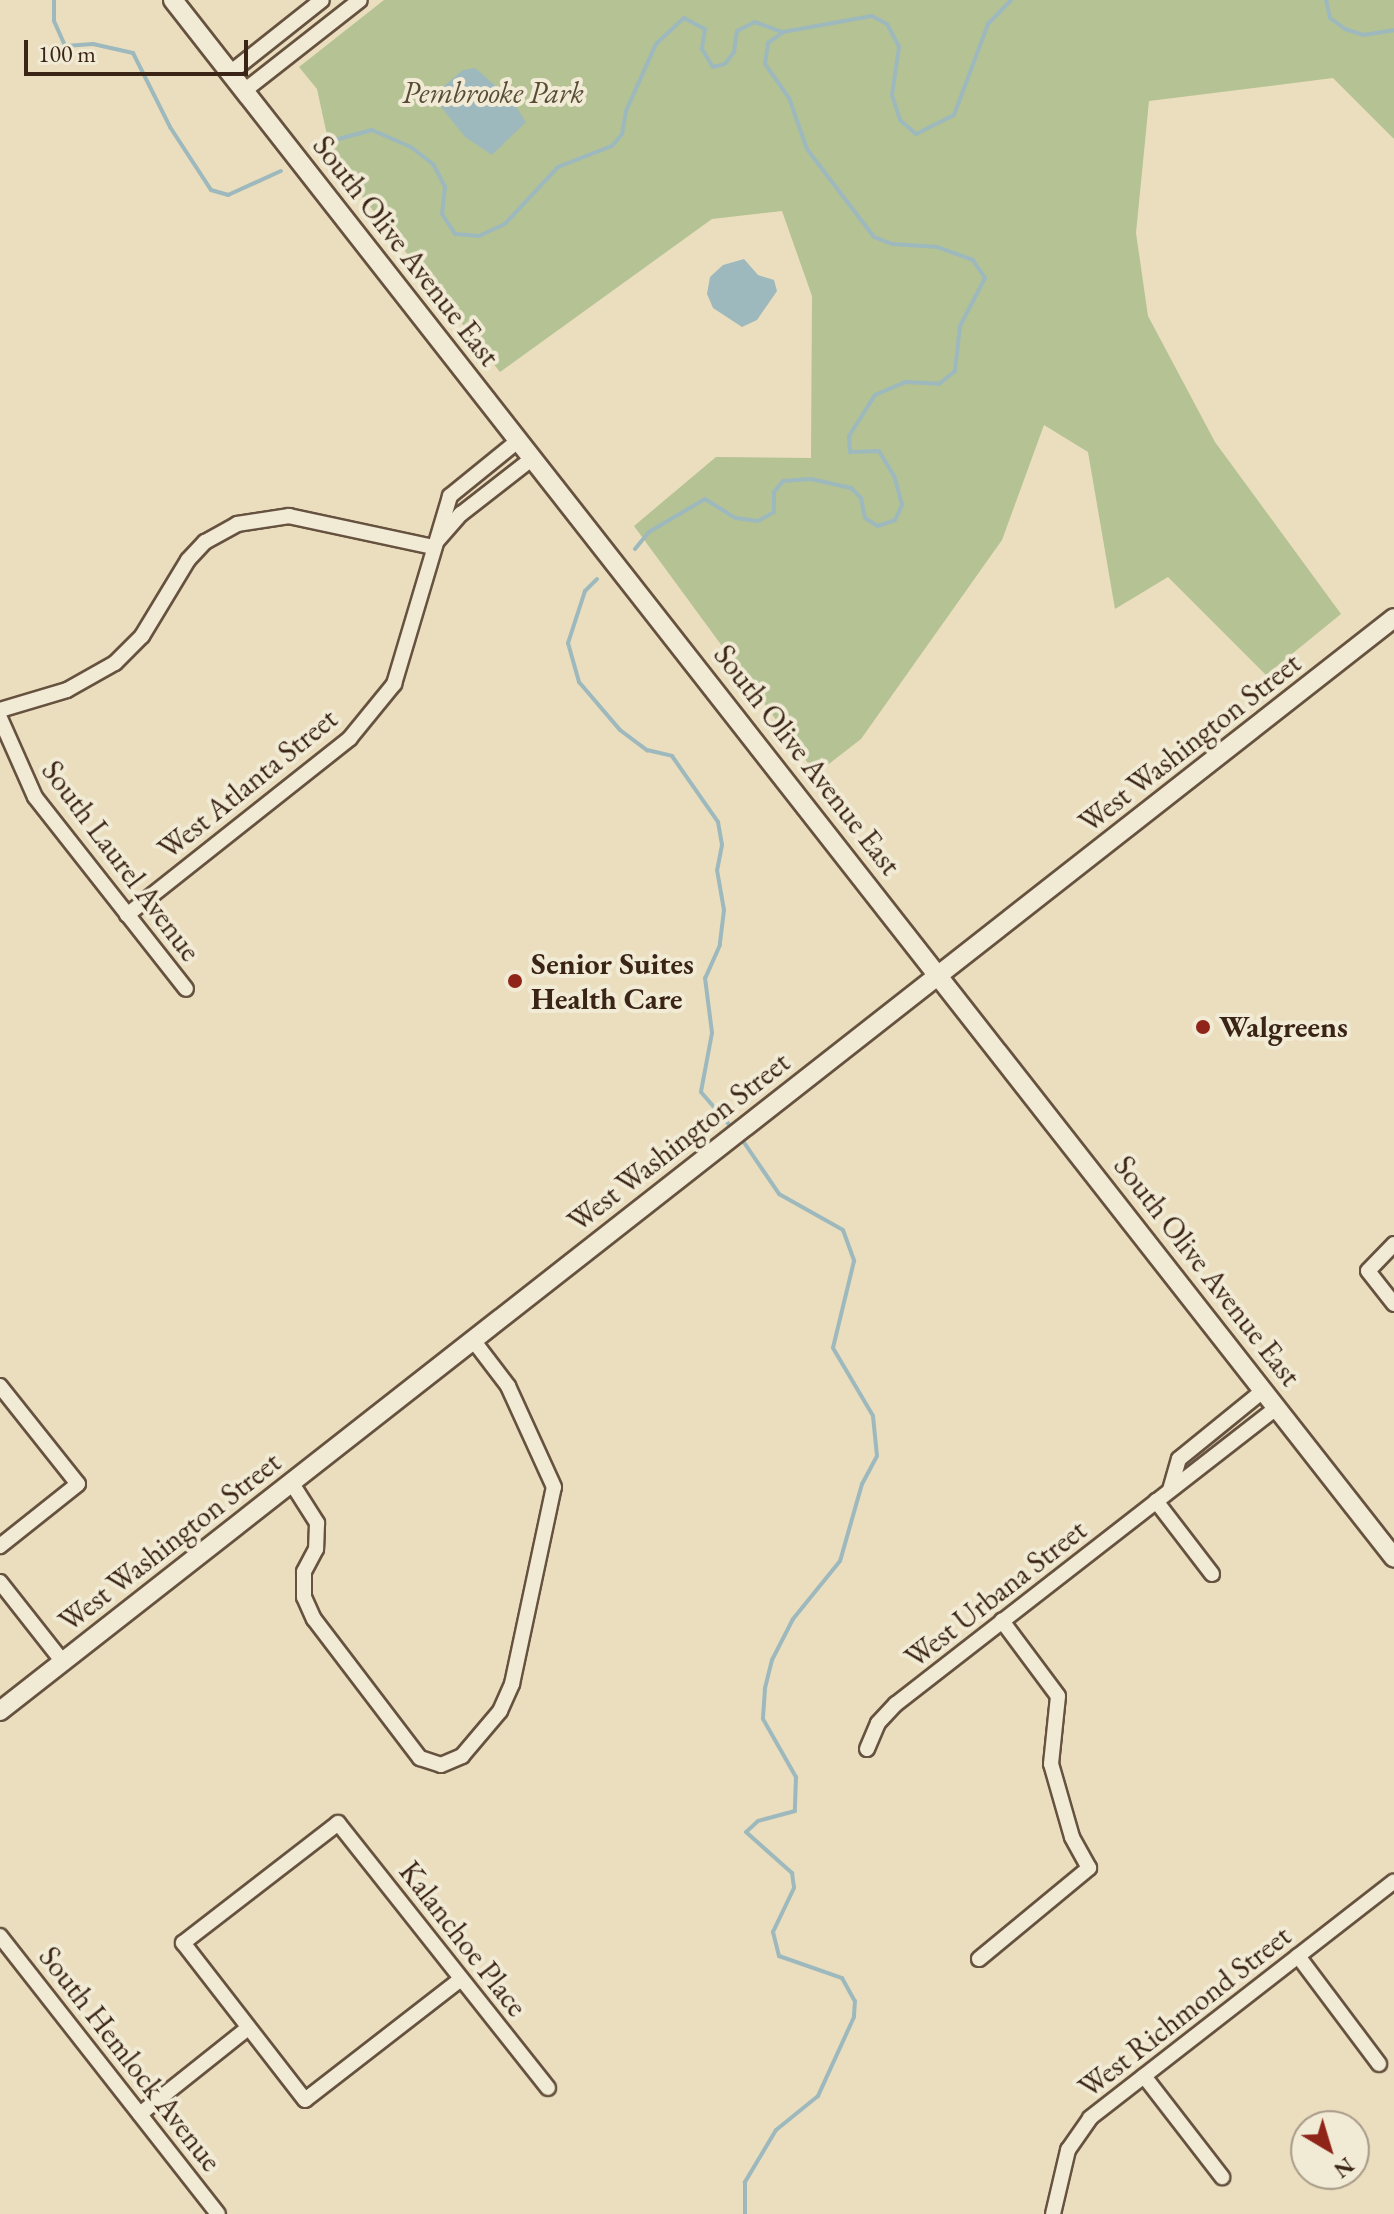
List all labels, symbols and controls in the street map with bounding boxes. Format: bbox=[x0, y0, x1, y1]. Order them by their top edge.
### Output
scale bar bbox=[28, 24, 252, 74]
text: 100 m bbox=[38, 38, 96, 69]
park label: Pembrooke Park bbox=[402, 75, 584, 111]
street label: South Olive Avenue East bbox=[305, 129, 507, 373]
street label: South Olive Avenue East bbox=[706, 638, 908, 882]
street label: West Washington Street bbox=[1072, 645, 1308, 841]
street label: West Atlanta Street bbox=[151, 701, 345, 867]
street label: South Laurel Avenue bbox=[34, 754, 208, 968]
place label: Senior Suites Health Care bbox=[531, 946, 694, 1016]
marker: Senior Suites Health Care bbox=[506, 972, 524, 990]
place label: Walgreens bbox=[1219, 1009, 1348, 1045]
marker: Walgreens bbox=[1194, 1018, 1212, 1036]
street label: West Washington Street bbox=[561, 1044, 797, 1240]
street label: South Olive Avenue East bbox=[1106, 1149, 1308, 1393]
street label: West Washington Street bbox=[52, 1444, 288, 1640]
street label: West Urbana Street bbox=[898, 1512, 1094, 1676]
street label: Kalanchoe Place bbox=[391, 1854, 535, 2024]
street label: West Richmond Street bbox=[1072, 1918, 1298, 2106]
street label: South Hemlock Avenue bbox=[31, 1939, 229, 2179]
north arrow bbox=[1290, 2110, 1370, 2190]
text: N bbox=[1328, 2151, 1360, 2185]

